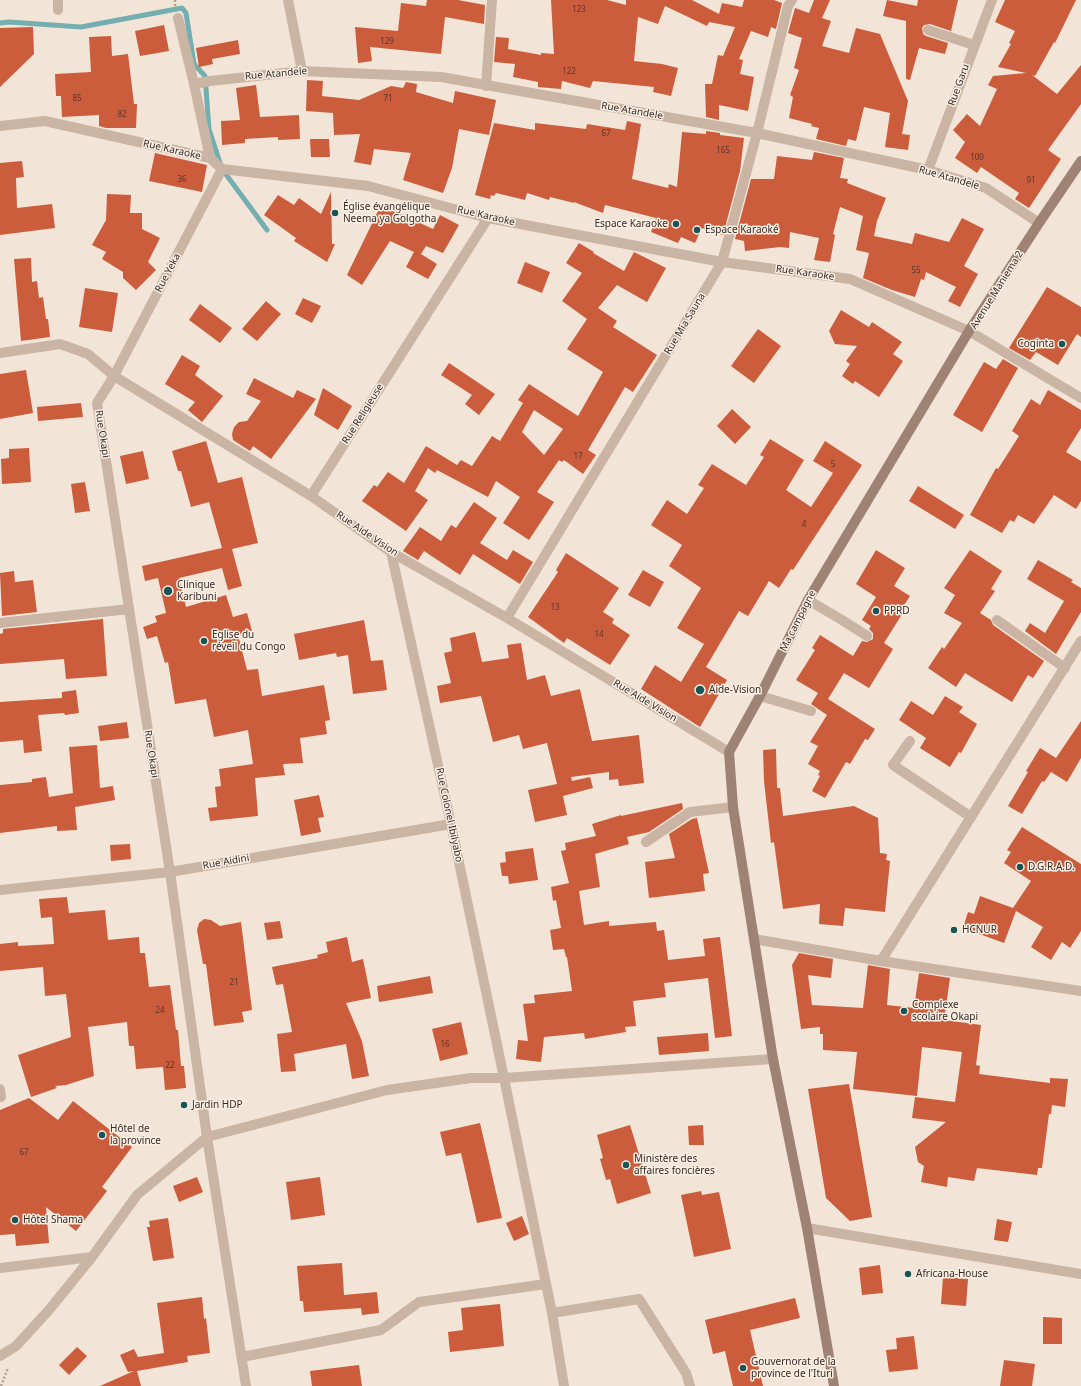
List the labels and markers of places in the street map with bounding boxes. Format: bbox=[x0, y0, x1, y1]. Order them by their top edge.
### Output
place label: Église évangélique Neema ya Golgotha bbox=[343, 201, 436, 224]
marker: Église évangélique Neema ya Golgotha bbox=[330, 208, 340, 218]
place label: Espace Karaoke bbox=[594, 218, 668, 230]
marker: Espace Karaoke bbox=[671, 219, 681, 229]
place label: Espace Karaoké bbox=[705, 224, 779, 236]
marker: Espace Karaoké bbox=[692, 225, 702, 235]
place label: Coginta bbox=[1018, 338, 1054, 350]
marker: Coginta bbox=[1057, 339, 1067, 349]
place label: Clinique Karibuni bbox=[177, 579, 217, 602]
marker: Clinique Karibuni bbox=[162, 585, 174, 597]
place label: PPRD bbox=[884, 605, 910, 617]
marker: PPRD bbox=[871, 606, 881, 616]
place label: Eglise du réveil du Congo bbox=[212, 629, 286, 652]
marker: Eglise du réveil du Congo bbox=[199, 636, 209, 646]
marker: Aide-Vision bbox=[694, 684, 706, 696]
place label: Aide-Vision bbox=[709, 684, 761, 696]
place label: D.G.R.A.D. bbox=[1028, 861, 1075, 873]
marker: D.G.R.A.D. bbox=[1015, 862, 1025, 872]
place label: HCNUR bbox=[962, 924, 997, 936]
marker: HCNUR bbox=[949, 925, 959, 935]
place label: Complexe scolaire Okapi bbox=[912, 999, 978, 1022]
marker: Complexe scolaire Okapi bbox=[899, 1006, 909, 1016]
place label: Jardin HDP bbox=[192, 1099, 243, 1111]
marker: Jardin HDP bbox=[179, 1100, 189, 1110]
place label: Hôtel de la province bbox=[110, 1123, 161, 1146]
marker: Hôtel de la province bbox=[97, 1130, 107, 1140]
place label: Ministère des affaires foncières bbox=[634, 1153, 715, 1176]
marker: Ministère des affaires foncières bbox=[621, 1160, 631, 1170]
place label: Hôtel Shama bbox=[23, 1214, 83, 1226]
marker: Hôtel Shama bbox=[10, 1215, 20, 1225]
place label: Africana-House bbox=[916, 1268, 988, 1280]
marker: Africana-House bbox=[903, 1269, 913, 1279]
place label: Gouvernorat de la province de l'Ituri bbox=[751, 1356, 836, 1380]
marker: Gouvernorat de la province de l'Ituri bbox=[738, 1363, 748, 1373]

